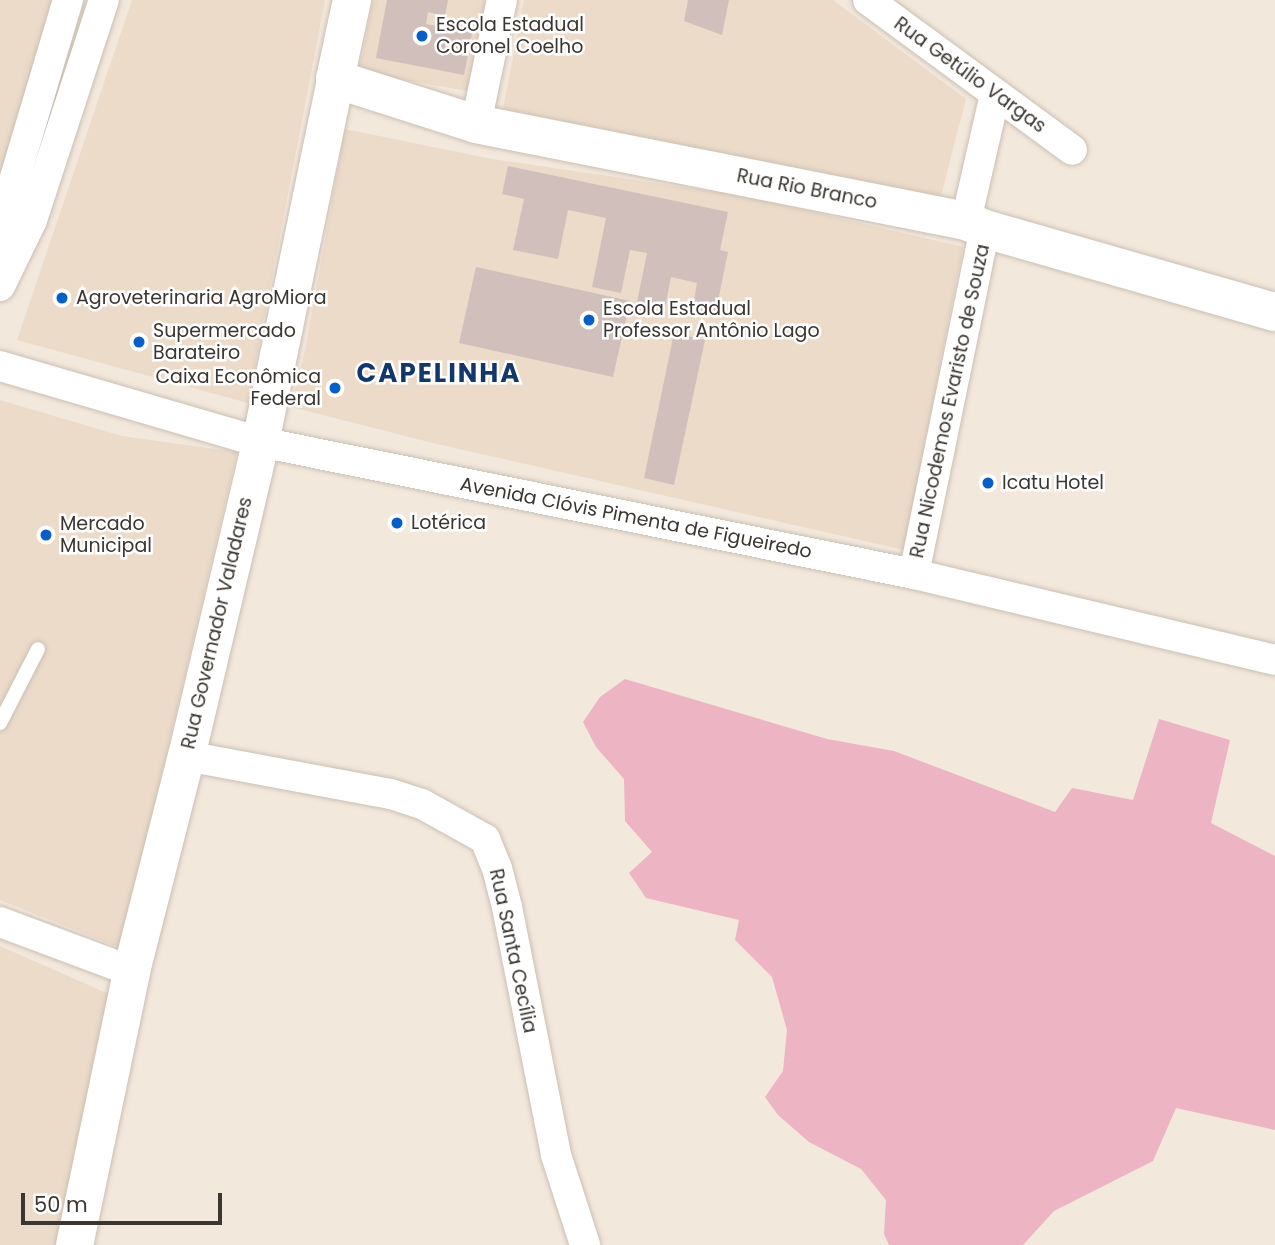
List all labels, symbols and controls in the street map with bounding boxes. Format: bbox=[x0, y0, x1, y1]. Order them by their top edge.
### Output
street label: Rua Getúlio Vargas bbox=[890, 12, 1050, 138]
place label: Escola Estadual Coronel Coelho bbox=[436, 14, 584, 58]
marker: Escola Estadual Coronel Coelho bbox=[414, 28, 430, 44]
street label: Rua Rio Branco bbox=[735, 164, 879, 214]
street label: Rua Nicodemos Evaristo de Souza bbox=[906, 242, 994, 560]
place label: Agroveterinaria AgroMiora bbox=[76, 287, 326, 309]
marker: Agroveterinaria AgroMiora bbox=[54, 290, 70, 306]
place label: Escola Estadual Professor Antônio Lago bbox=[603, 298, 820, 342]
marker: Escola Estadual Professor Antônio Lago bbox=[581, 312, 597, 328]
place label: Supermercado Barateiro bbox=[153, 320, 296, 364]
marker: Supermercado Barateiro bbox=[131, 334, 147, 350]
district label: CAPELINHA bbox=[358, 358, 520, 390]
place label: Caixa Econômica Federal bbox=[155, 366, 321, 410]
marker: Caixa Econômica Federal bbox=[327, 380, 343, 396]
place label: Icatu Hotel bbox=[1002, 472, 1104, 494]
street label: Avenida Clóvis Pimenta de Figueiredo bbox=[458, 473, 814, 563]
marker: Icatu Hotel bbox=[980, 475, 996, 491]
street label: Rua Governador Valadares bbox=[177, 495, 257, 751]
place label: Lotérica bbox=[411, 512, 486, 534]
place label: Mercado Municipal bbox=[60, 513, 152, 557]
marker: Lotérica bbox=[389, 515, 405, 531]
marker: Mercado Municipal bbox=[38, 527, 54, 543]
street label: Rua Santa Cecília bbox=[484, 867, 542, 1035]
scale bar bbox=[24, 1178, 226, 1222]
text: 50 m bbox=[34, 1190, 88, 1219]

